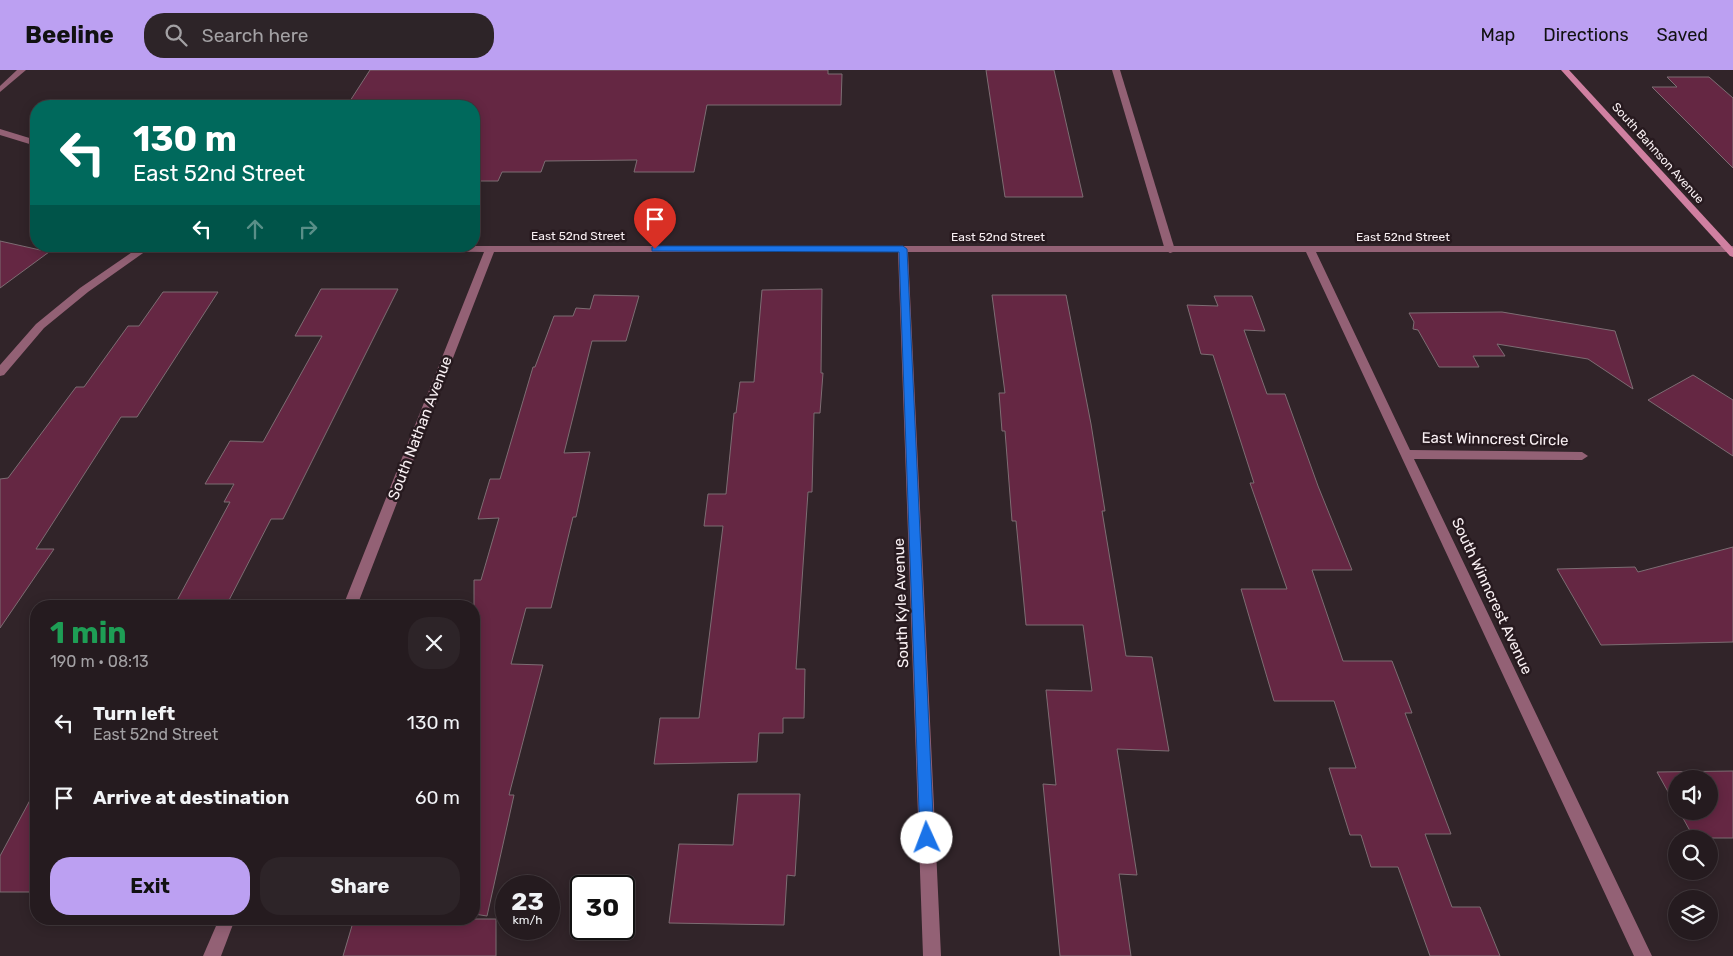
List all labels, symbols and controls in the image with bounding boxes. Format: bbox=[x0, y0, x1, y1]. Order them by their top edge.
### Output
search box bbox=[144, 13, 494, 58]
text: Beeline bbox=[25, 21, 114, 49]
icon: search bbox=[162, 21, 190, 49]
text: Search here bbox=[202, 24, 308, 47]
text: Map bbox=[1480, 24, 1515, 46]
text: Directions bbox=[1543, 24, 1629, 46]
text: Saved bbox=[1657, 24, 1708, 46]
street label: South Bahnson Avenue bbox=[1609, 100, 1707, 206]
text: 130 m bbox=[133, 118, 237, 160]
icon: left bbox=[50, 120, 115, 185]
text: East 52nd Street bbox=[133, 160, 305, 187]
pin bbox=[634, 198, 676, 249]
icon: arrive bbox=[641, 205, 669, 233]
icon: left bbox=[188, 215, 216, 243]
icon: ahead bbox=[241, 215, 269, 243]
icon: right bbox=[294, 215, 322, 243]
street label: East 52nd Street bbox=[531, 229, 625, 243]
street label: East 52nd Street bbox=[951, 230, 1045, 244]
street label: East 52nd Street bbox=[1356, 230, 1450, 244]
street label: South Nathan Avenue bbox=[384, 354, 456, 502]
street label: East Winncrest Circle bbox=[1421, 429, 1569, 449]
street label: South Winncrest Avenue bbox=[1448, 515, 1536, 677]
street label: South Kyle Avenue bbox=[890, 538, 912, 668]
text: 1 min bbox=[50, 615, 127, 651]
button: close bbox=[408, 617, 460, 669]
text: 190 m · 08:13 bbox=[50, 652, 149, 671]
text: Turn left bbox=[93, 702, 175, 725]
icon: left bbox=[50, 709, 78, 737]
text: 130 m bbox=[407, 711, 460, 734]
text: East 52nd Street bbox=[93, 725, 218, 744]
map controls bbox=[1668, 770, 1718, 940]
button: sound bbox=[1668, 770, 1718, 820]
icon: arrive bbox=[50, 784, 78, 812]
text: Arrive at destination bbox=[93, 786, 289, 809]
text: 60 m bbox=[415, 786, 460, 809]
position arrow bbox=[900, 811, 952, 863]
button: search bbox=[1668, 830, 1718, 880]
button: Exit bbox=[50, 857, 250, 915]
button: Share bbox=[260, 857, 460, 915]
speed limit sign: 30 bbox=[570, 875, 635, 940]
text: 23 bbox=[511, 887, 544, 916]
button: layers bbox=[1668, 890, 1718, 940]
text: km/h bbox=[513, 913, 542, 927]

